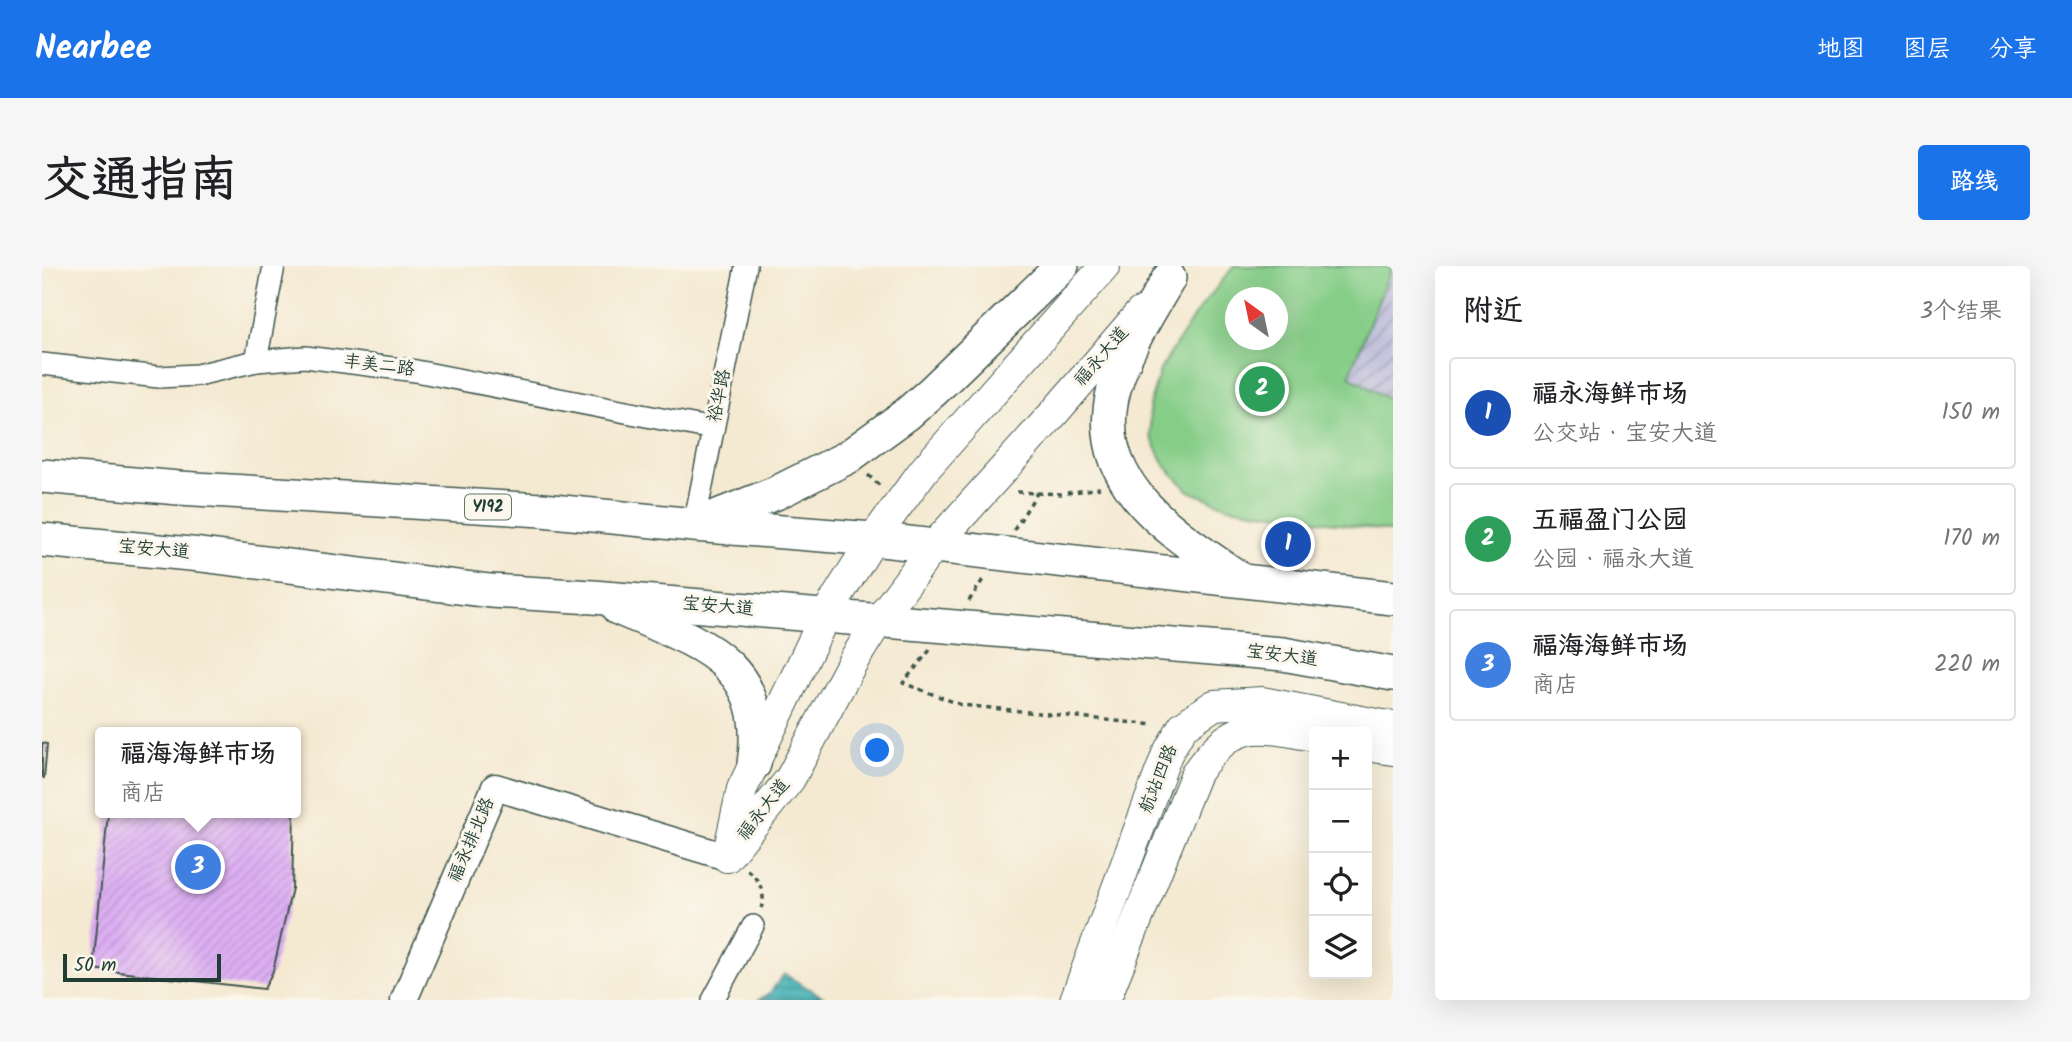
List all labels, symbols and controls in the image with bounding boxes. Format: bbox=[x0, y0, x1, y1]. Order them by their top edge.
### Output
text: Nearbee bbox=[35, 23, 152, 76]
text: 地图 bbox=[1817, 30, 1865, 69]
text: 图层 bbox=[1903, 30, 1951, 69]
text: 分享 bbox=[1989, 30, 2037, 69]
text: 交通指南 bbox=[42, 143, 238, 221]
button: 路线 bbox=[1918, 145, 2030, 220]
north arrow bbox=[1225, 287, 1288, 350]
text: 附近 bbox=[1463, 288, 1523, 336]
text: 3个结果 bbox=[1920, 294, 2002, 330]
street label: 福永大道 bbox=[1067, 320, 1137, 394]
street label: 丰美二路 bbox=[342, 347, 416, 385]
pin: 2 bbox=[1239, 363, 1285, 415]
street label: 裕华路 bbox=[701, 367, 739, 425]
text: 福永海鲜市场 bbox=[1532, 374, 1688, 416]
text: 1 bbox=[1485, 395, 1491, 431]
text: 150 m bbox=[1941, 395, 2000, 431]
text: 公交站 · 宝安大道 bbox=[1532, 416, 1717, 452]
road number: Y192 bbox=[465, 495, 511, 520]
text: 五福盈门公园 bbox=[1532, 500, 1688, 542]
pin: 1 bbox=[1265, 518, 1311, 570]
text: 2 bbox=[1481, 521, 1495, 557]
text: 170 m bbox=[1943, 521, 2000, 557]
street label: 宝安大道 bbox=[117, 532, 191, 568]
text: 公园 · 福永大道 bbox=[1532, 542, 1694, 578]
street label: 宝安大道 bbox=[681, 589, 755, 625]
text: 福海海鲜市场 bbox=[1532, 626, 1688, 668]
street label: 宝安大道 bbox=[1245, 637, 1319, 675]
text: 3 bbox=[1482, 647, 1494, 683]
text: 220 m bbox=[1934, 647, 2000, 683]
text: 商店 bbox=[1532, 668, 1578, 704]
popup bbox=[95, 727, 301, 818]
map controls bbox=[1309, 727, 1372, 979]
button: + bbox=[1309, 727, 1372, 790]
your location bbox=[860, 733, 894, 767]
text: 福海海鲜市场 bbox=[120, 734, 276, 776]
street label: 航站四路 bbox=[1132, 740, 1186, 818]
street label: 福永大道 bbox=[730, 773, 798, 847]
text: 商店 bbox=[120, 776, 166, 812]
button: − bbox=[1309, 790, 1372, 853]
street label: 福永排北路 bbox=[441, 793, 503, 887]
pin: 3 bbox=[175, 841, 221, 893]
button: locate bbox=[1309, 853, 1372, 916]
button: layers bbox=[1309, 916, 1372, 979]
scale bar bbox=[63, 951, 220, 983]
text: 50 m bbox=[74, 951, 116, 981]

